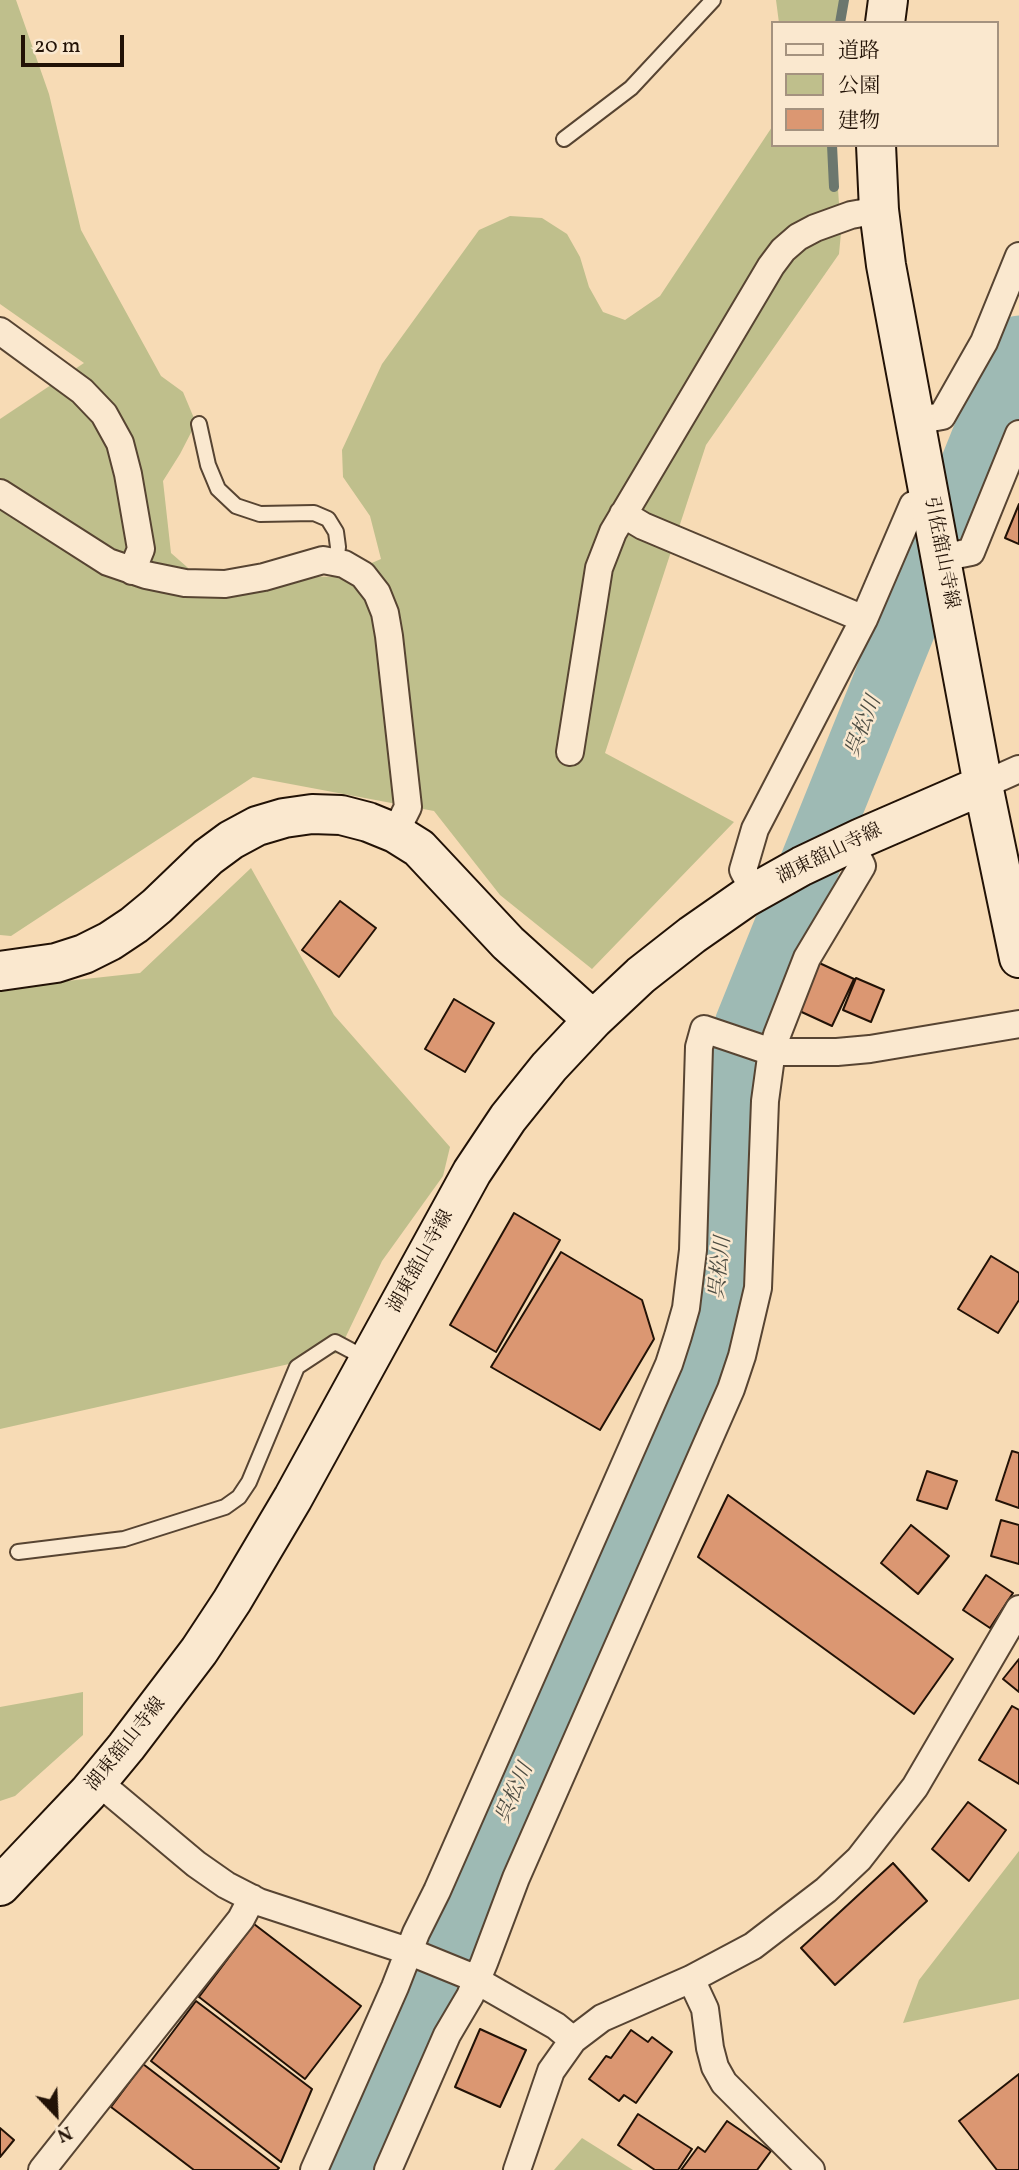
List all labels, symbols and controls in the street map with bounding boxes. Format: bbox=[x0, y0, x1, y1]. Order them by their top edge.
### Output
scale bar bbox=[24, 21, 128, 65]
legend bbox=[771, 21, 998, 147]
text: 20 m bbox=[34, 32, 80, 61]
text: 道路 bbox=[838, 37, 880, 66]
text: 公園 bbox=[838, 72, 880, 101]
text: 建物 bbox=[838, 107, 880, 136]
street label: 引佐舘山寺線 bbox=[918, 495, 962, 611]
water label: 呉松川 bbox=[842, 693, 888, 761]
street label: 湖東舘山寺線 bbox=[774, 820, 886, 890]
street label: 湖東舘山寺線 bbox=[384, 1207, 460, 1317]
water label: 呉松川 bbox=[706, 1235, 738, 1301]
street label: 湖東舘山寺線 bbox=[82, 1694, 172, 1796]
water label: 呉松川 bbox=[492, 1760, 540, 1828]
north arrow bbox=[21, 2079, 91, 2149]
text: N bbox=[53, 2119, 76, 2148]

